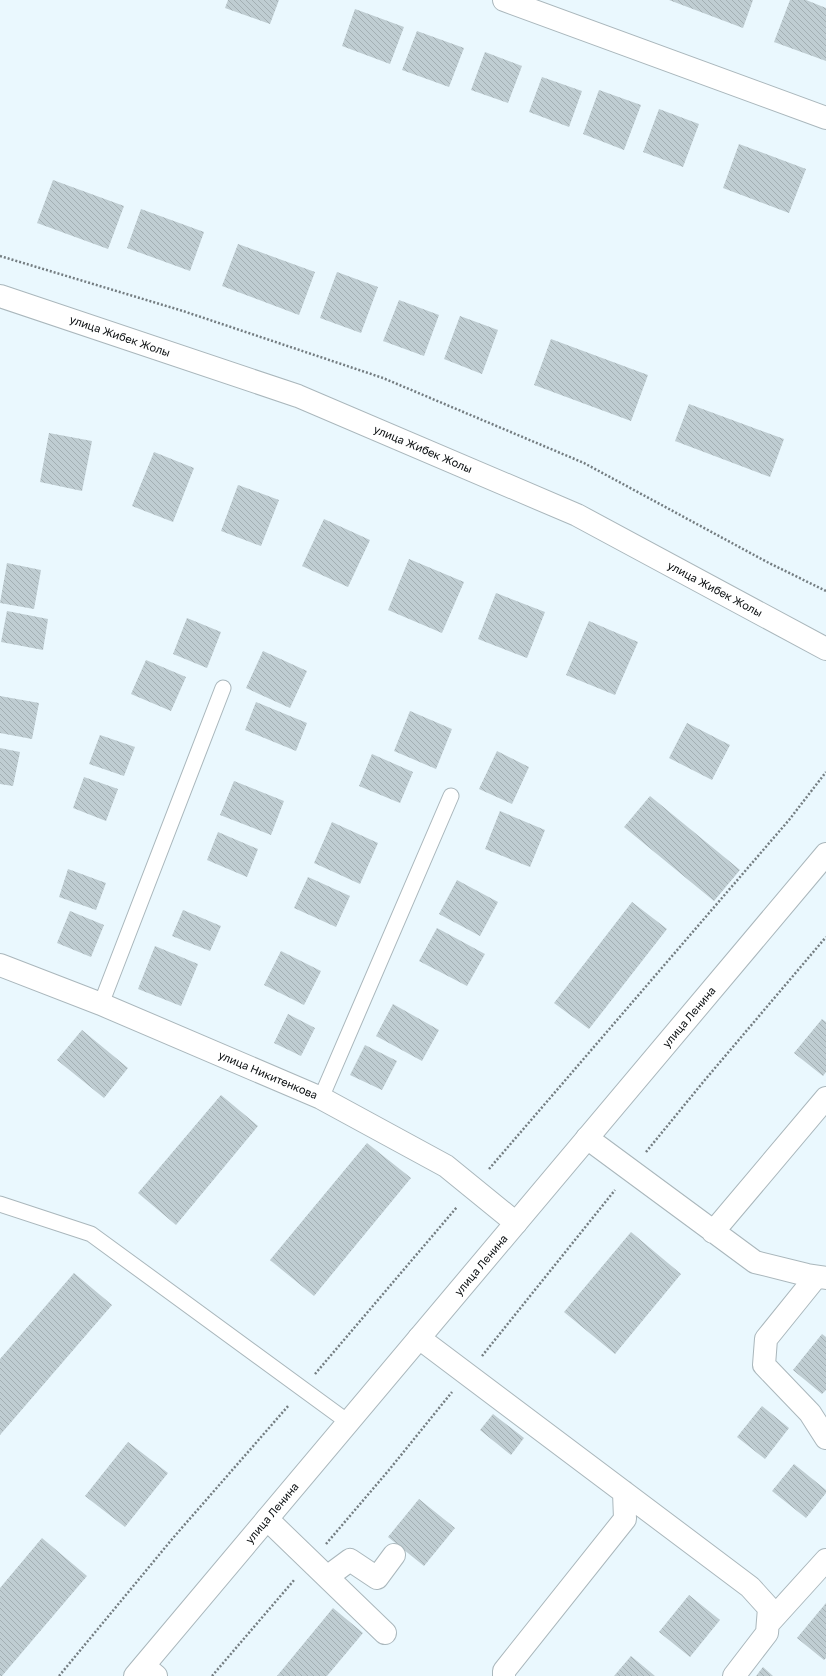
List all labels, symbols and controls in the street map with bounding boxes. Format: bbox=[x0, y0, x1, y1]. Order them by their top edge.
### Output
street label: улица Жибек Жолы bbox=[68, 312, 172, 359]
street label: улица Жибек Жолы bbox=[372, 422, 474, 475]
street label: улица Жибек Жолы bbox=[666, 558, 765, 619]
street label: улица Ленина bbox=[659, 984, 718, 1050]
street label: улица Никитенкова bbox=[217, 1048, 320, 1101]
street label: улица Ленина bbox=[451, 1232, 510, 1298]
street label: улица Ленина bbox=[242, 1480, 301, 1546]

